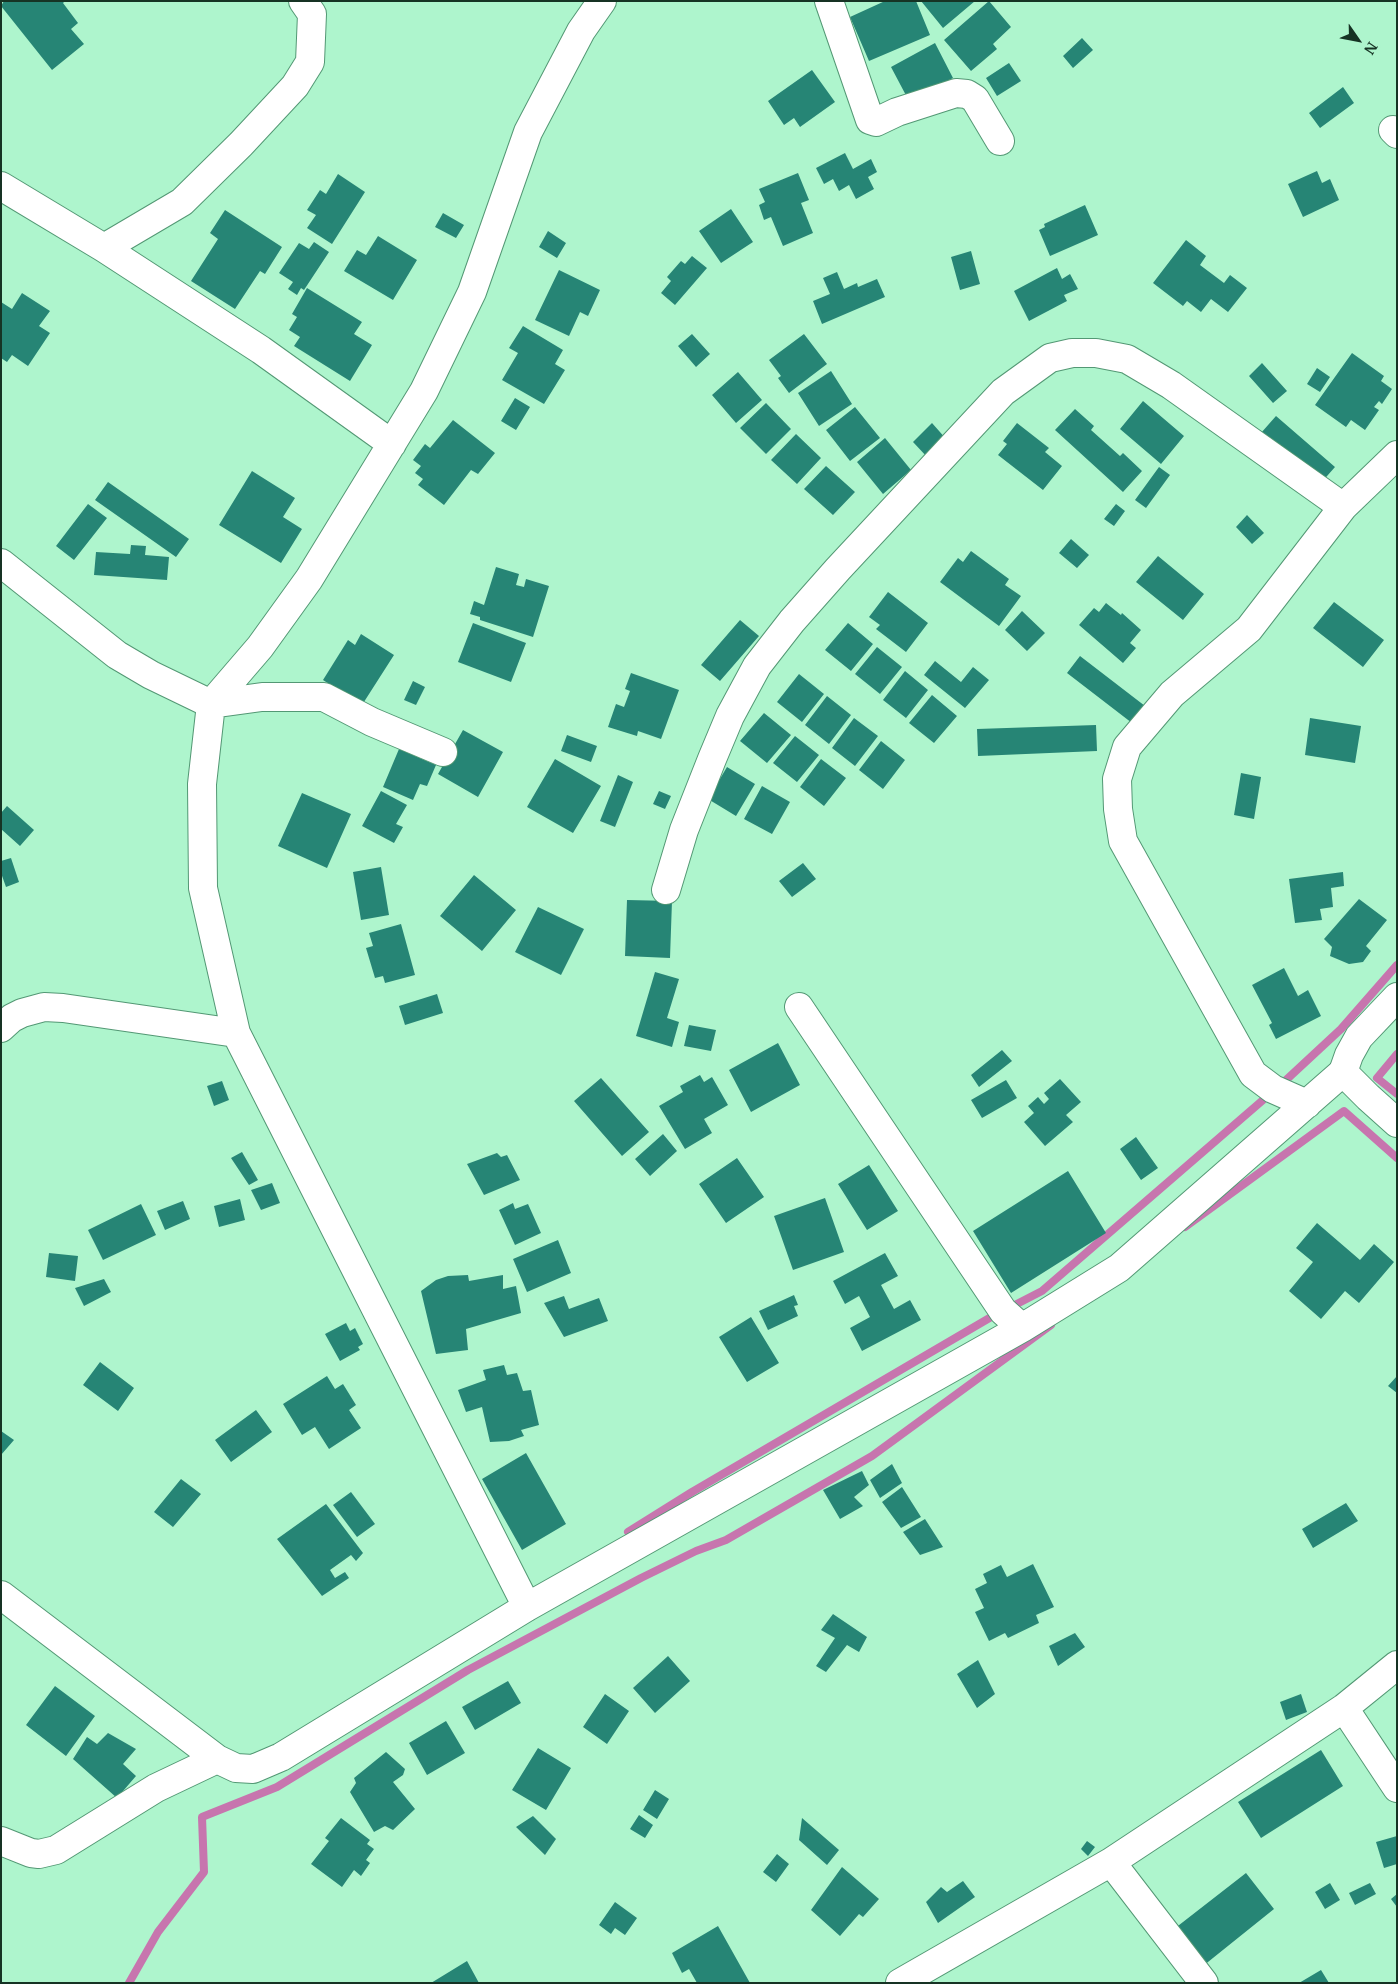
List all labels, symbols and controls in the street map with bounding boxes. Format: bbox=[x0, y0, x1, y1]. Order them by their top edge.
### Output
north arrow bbox=[1333, 15, 1383, 65]
text: N bbox=[1360, 39, 1381, 58]

